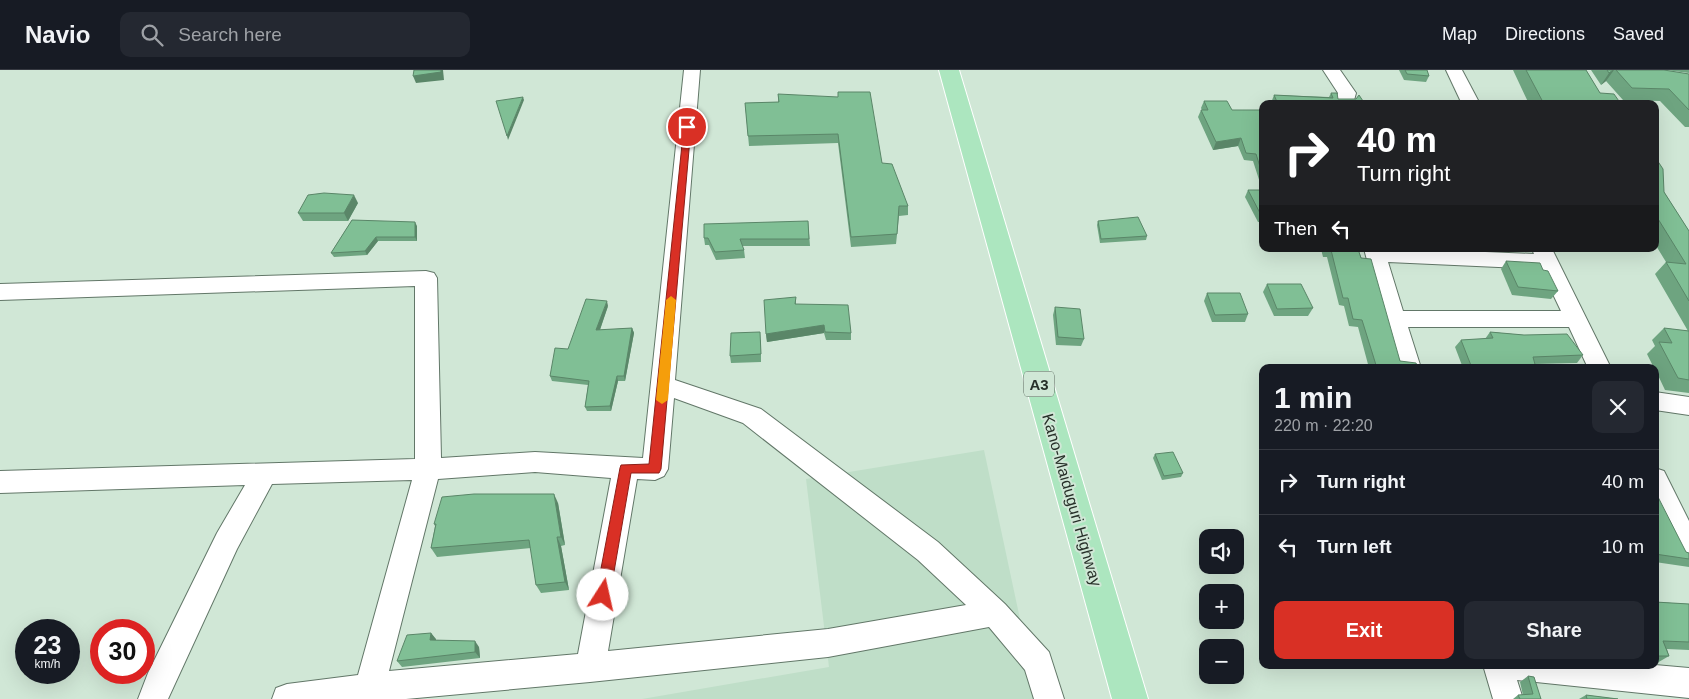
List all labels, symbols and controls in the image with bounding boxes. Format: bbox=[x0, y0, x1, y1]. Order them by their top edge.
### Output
search box bbox=[120, 12, 470, 57]
text: Navio bbox=[25, 21, 90, 48]
icon: search bbox=[138, 21, 166, 49]
text: Search here bbox=[178, 24, 282, 45]
text: Map bbox=[1442, 24, 1477, 44]
text: Directions bbox=[1505, 24, 1585, 44]
text: Saved bbox=[1613, 24, 1664, 44]
pin bbox=[666, 106, 708, 148]
icon: arrive bbox=[673, 113, 701, 141]
icon: right bbox=[1274, 120, 1339, 185]
text: 40 m bbox=[1357, 120, 1437, 159]
text: Turn right bbox=[1357, 161, 1450, 186]
icon: left bbox=[1327, 215, 1355, 243]
text: Then bbox=[1274, 218, 1317, 239]
road number: A3 bbox=[1024, 372, 1054, 396]
text: 1 min bbox=[1274, 381, 1352, 414]
button: close bbox=[1592, 381, 1644, 433]
street label: Kano-Maiduguri Highway bbox=[1039, 412, 1105, 588]
text: 220 m · 22:20 bbox=[1274, 417, 1373, 434]
icon: right bbox=[1274, 468, 1302, 496]
text: Turn right bbox=[1317, 471, 1405, 492]
text: 40 m bbox=[1602, 471, 1644, 492]
map controls bbox=[1199, 529, 1244, 684]
button: sound bbox=[1199, 529, 1244, 574]
icon: left bbox=[1274, 533, 1302, 561]
text: Turn left bbox=[1317, 536, 1392, 557]
text: 10 m bbox=[1602, 536, 1644, 557]
position arrow bbox=[576, 568, 628, 620]
button: + bbox=[1199, 584, 1244, 629]
button: Exit bbox=[1274, 601, 1454, 659]
button: Share bbox=[1464, 601, 1644, 659]
speed limit sign: 30 bbox=[90, 619, 155, 684]
text: 23 bbox=[34, 631, 61, 659]
button: − bbox=[1199, 639, 1244, 684]
text: km/h bbox=[34, 657, 61, 671]

